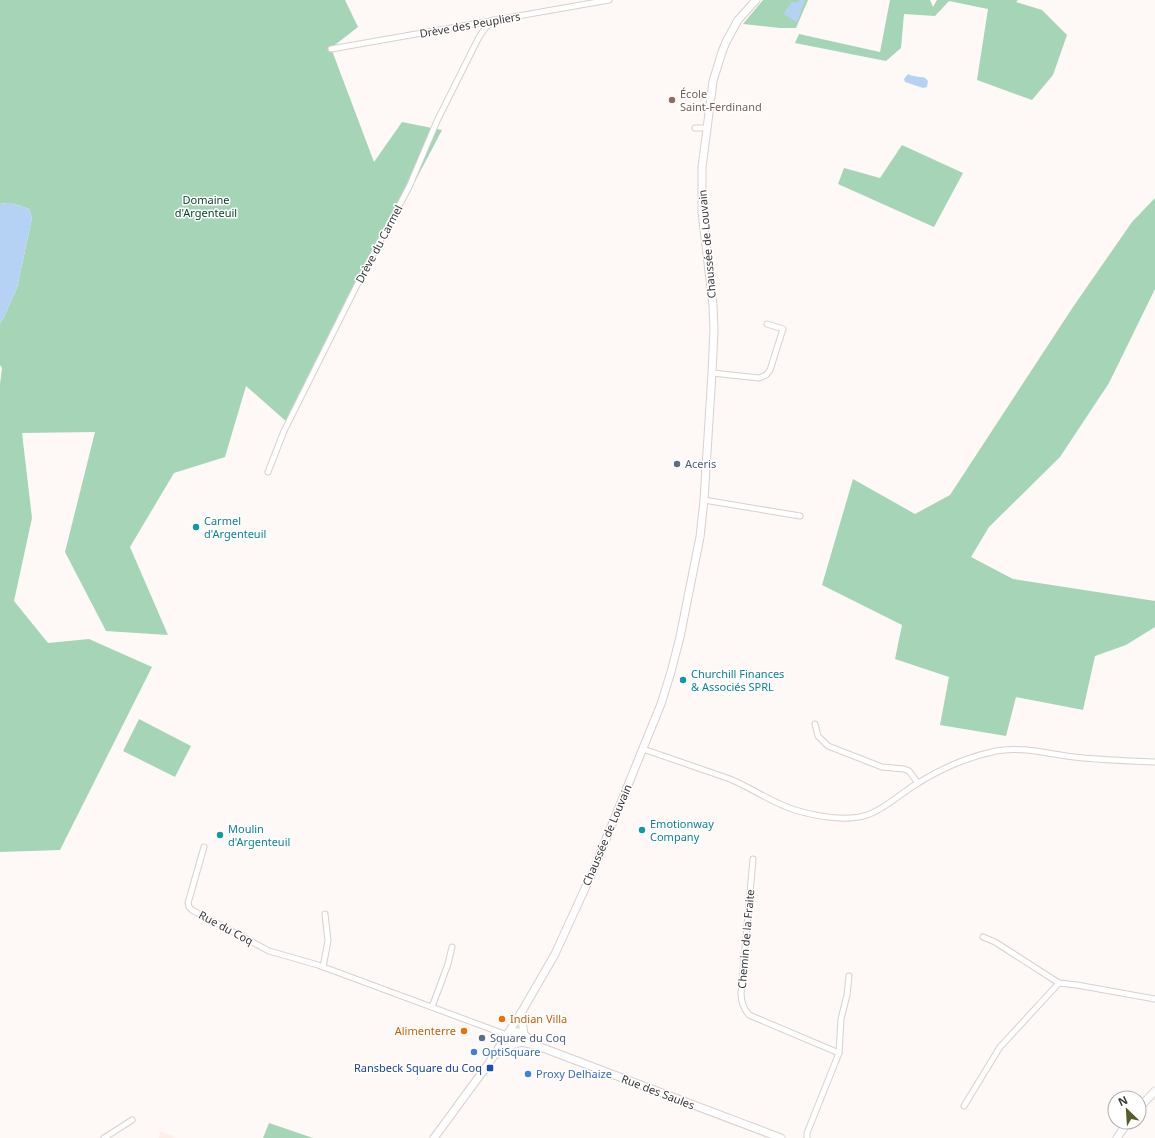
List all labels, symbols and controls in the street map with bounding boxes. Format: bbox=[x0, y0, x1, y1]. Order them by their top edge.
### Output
street label: Drève des Peupliers bbox=[418, 8, 522, 41]
place label: École Saint-Ferdinand bbox=[680, 86, 762, 114]
marker: École Saint-Ferdinand bbox=[667, 95, 677, 105]
street label: Chaussée de Louvain bbox=[694, 189, 719, 299]
park label: Domaine d'Argenteuil bbox=[175, 192, 237, 220]
street label: Drève du Carmel bbox=[352, 202, 405, 285]
place label: Aceris bbox=[685, 456, 716, 471]
marker: Aceris bbox=[672, 459, 682, 469]
place label: Carmel d'Argenteuil bbox=[204, 513, 266, 541]
marker: Carmel d'Argenteuil bbox=[191, 522, 201, 532]
place label: Churchill Finances & Associés SPRL bbox=[691, 666, 784, 694]
marker: Churchill Finances & Associés SPRL bbox=[678, 675, 688, 685]
street label: Chaussée de Louvain bbox=[578, 782, 635, 888]
place label: Emotionway Company bbox=[650, 816, 714, 844]
place label: Moulin d'Argenteuil bbox=[228, 821, 290, 849]
marker: Emotionway Company bbox=[637, 825, 647, 835]
marker: Moulin d'Argenteuil bbox=[215, 830, 225, 840]
street label: Chemin de la Fraite bbox=[734, 889, 757, 989]
street label: Rue du Coq bbox=[196, 907, 256, 948]
place label: Indian Villa bbox=[510, 1011, 567, 1026]
marker: Indian Villa bbox=[497, 1014, 507, 1024]
place label: Alimenterre bbox=[395, 1023, 456, 1038]
marker: Alimenterre bbox=[459, 1026, 469, 1036]
place label: Square du Coq bbox=[490, 1030, 566, 1045]
marker: Square du Coq bbox=[477, 1033, 487, 1043]
place label: OptiSquare bbox=[482, 1044, 540, 1059]
marker: OptiSquare bbox=[469, 1047, 479, 1057]
place label: Ransbeck Square du Coq bbox=[354, 1060, 482, 1075]
marker: Ransbeck Square du Coq bbox=[485, 1063, 495, 1073]
place label: Proxy Delhaize bbox=[536, 1066, 612, 1081]
marker: Proxy Delhaize bbox=[523, 1069, 533, 1079]
street label: Rue des Saules bbox=[619, 1071, 697, 1112]
north arrow bbox=[1107, 1090, 1147, 1130]
text: N bbox=[1115, 1092, 1130, 1109]

